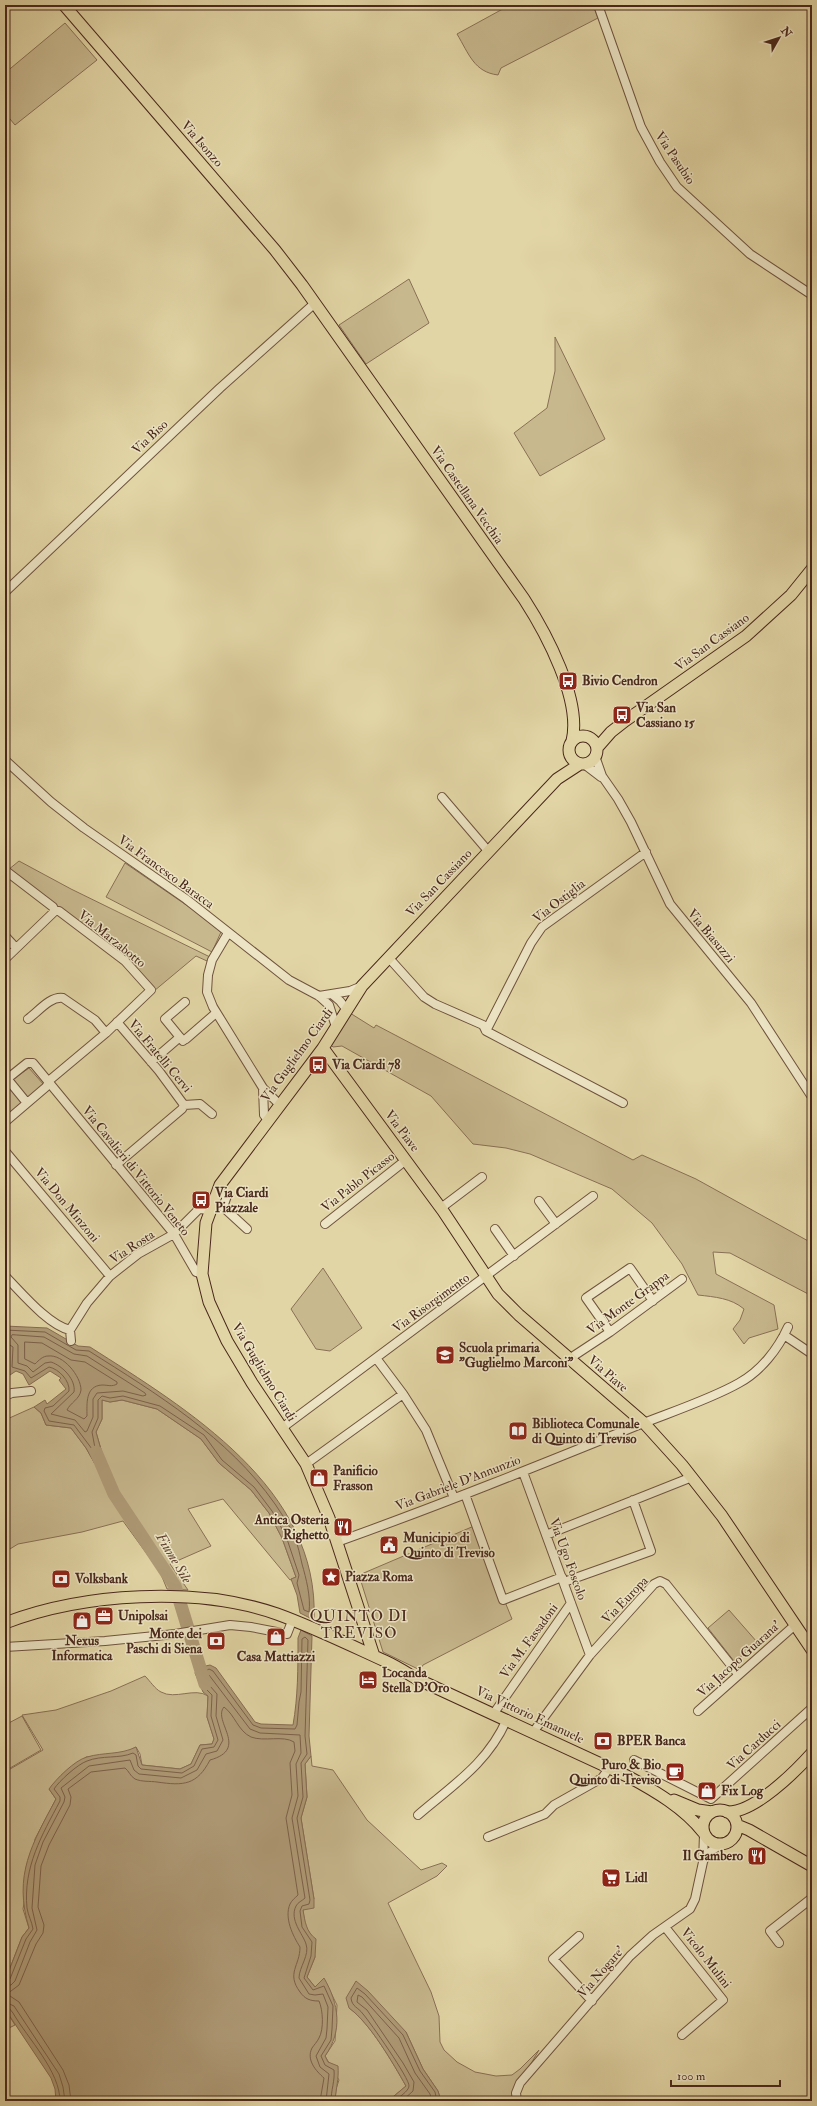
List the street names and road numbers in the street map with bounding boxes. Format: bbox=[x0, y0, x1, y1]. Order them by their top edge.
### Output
street label: Via Isonzo bbox=[178, 118, 226, 170]
street label: Via Pasubio bbox=[651, 128, 699, 188]
street label: Via Biso bbox=[129, 416, 171, 458]
street label: Via Castellana Vecchia bbox=[427, 443, 507, 548]
street label: Via San Cassiano bbox=[672, 610, 752, 674]
street label: Via Francesco Baracca bbox=[115, 832, 218, 913]
street label: Via San Cassiano bbox=[403, 846, 475, 920]
street label: Via Ostiglia bbox=[530, 875, 589, 926]
street label: Via Biasuzzi bbox=[684, 906, 738, 967]
street label: Via Marzabotto bbox=[75, 907, 149, 971]
street label: Via Guglielmo Ciardi bbox=[258, 1005, 337, 1105]
street label: Via Fratelli Cervi bbox=[125, 1016, 195, 1096]
street label: Via Cavalieri di Vittorio Veneto bbox=[79, 1103, 193, 1239]
street label: Via Piave bbox=[381, 1107, 423, 1155]
street label: Via Pablo Picasso bbox=[318, 1148, 398, 1216]
street label: Via Don Minzoni bbox=[31, 1164, 103, 1246]
street label: Via Rosta bbox=[107, 1226, 158, 1267]
street label: Via Monte Grappa bbox=[584, 1267, 673, 1339]
street label: Via Risorgimento bbox=[389, 1270, 473, 1336]
street label: Via Guglielmo Ciardi bbox=[228, 1320, 300, 1425]
street label: Via Piave bbox=[585, 1352, 632, 1396]
street label: Via Gabriele D'Annunzio bbox=[393, 1452, 523, 1514]
street label: Via Ugo Foscolo bbox=[546, 1516, 590, 1602]
street label: Via Europa bbox=[598, 1572, 653, 1628]
street label: Via M. Fassadoni bbox=[496, 1600, 562, 1682]
street label: Via Jacopo Guarana' bbox=[694, 1617, 785, 1701]
street label: Via Vittorio Emanuele bbox=[473, 1683, 587, 1747]
street label: Via Carducci bbox=[724, 1716, 785, 1773]
street label: Vicolo Mulini bbox=[677, 1925, 735, 1992]
street label: Via Nogare' bbox=[574, 1942, 628, 2001]

